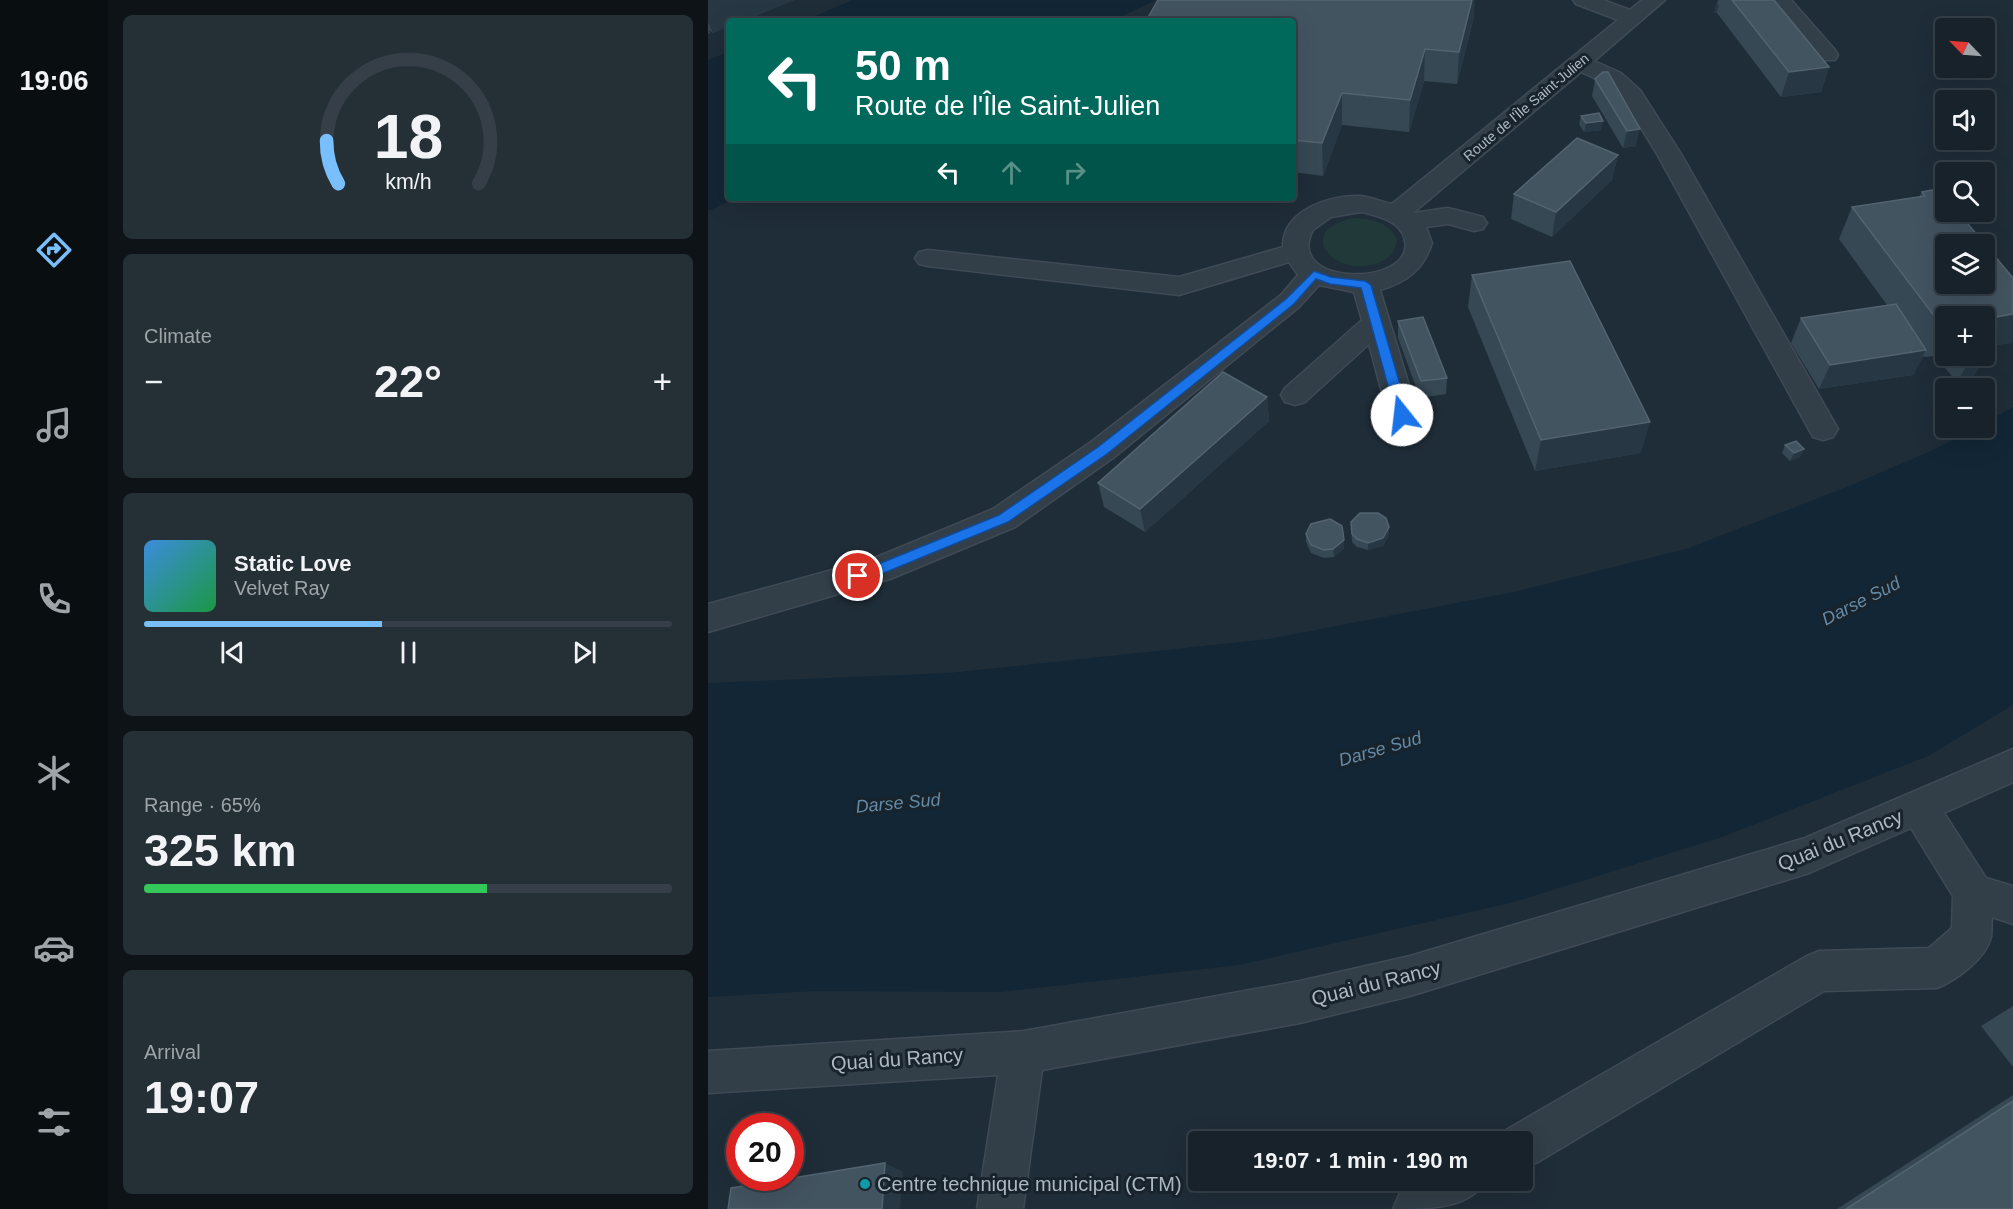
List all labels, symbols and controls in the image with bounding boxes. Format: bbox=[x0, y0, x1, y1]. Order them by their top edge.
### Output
north arrow bbox=[1935, 18, 1995, 78]
map controls bbox=[1935, 18, 1995, 438]
icon: left bbox=[756, 42, 834, 120]
text: 50 m bbox=[855, 42, 951, 89]
street label: Route de l'Île Saint-Julien bbox=[1460, 50, 1592, 164]
text: 19:06 bbox=[19, 66, 89, 96]
button: sound bbox=[1935, 90, 1995, 150]
text: Route de l'Île Saint-Julien bbox=[855, 91, 1160, 121]
text: 18 bbox=[373, 102, 443, 171]
icon: left bbox=[932, 156, 965, 189]
icon: ahead bbox=[995, 156, 1028, 189]
icon: right bbox=[1058, 156, 1091, 189]
button: search bbox=[1935, 162, 1995, 222]
text: km/h bbox=[385, 170, 431, 194]
icon: directions bbox=[33, 229, 75, 271]
button: layers bbox=[1935, 234, 1995, 294]
button: + bbox=[1935, 306, 1995, 366]
text: Climate bbox=[144, 325, 212, 347]
text: 22° bbox=[374, 356, 442, 407]
text: − bbox=[144, 363, 163, 400]
text: + bbox=[653, 363, 672, 400]
button: − bbox=[1935, 378, 1995, 438]
position arrow bbox=[1370, 383, 1434, 447]
icon: music bbox=[33, 404, 75, 446]
pin bbox=[832, 550, 883, 601]
text: Static Love bbox=[234, 551, 351, 576]
icon: arrive bbox=[841, 559, 874, 592]
water label: Darse Sud bbox=[1819, 572, 1904, 629]
text: Velvet Ray bbox=[234, 577, 330, 599]
icon: phone bbox=[33, 578, 75, 620]
icon: previous bbox=[216, 636, 249, 669]
icon: pause bbox=[392, 636, 425, 669]
icon: next bbox=[568, 636, 601, 669]
water label: Darse Sud bbox=[1336, 727, 1425, 770]
icon: climate bbox=[33, 752, 75, 794]
water label: Darse Sud bbox=[855, 789, 942, 817]
text: Range · 65% bbox=[144, 794, 261, 816]
street label: Quai du Rancy bbox=[1775, 805, 1905, 875]
text: 325 km bbox=[144, 825, 297, 876]
icon: car bbox=[33, 927, 75, 969]
street label: Quai du Rancy bbox=[1309, 956, 1443, 1010]
text: Arrival bbox=[144, 1041, 201, 1063]
street label: Quai du Rancy bbox=[830, 1043, 964, 1075]
text: 19:07 bbox=[144, 1072, 259, 1123]
icon: filters bbox=[33, 1101, 75, 1143]
speed limit sign: 20 bbox=[726, 1113, 804, 1191]
text: 19:07 · 1 min · 190 m bbox=[1253, 1148, 1468, 1173]
place label: Centre technique municipal (CTM) bbox=[877, 1173, 1182, 1195]
marker: Centre technique municipal (CTM) bbox=[858, 1177, 872, 1191]

